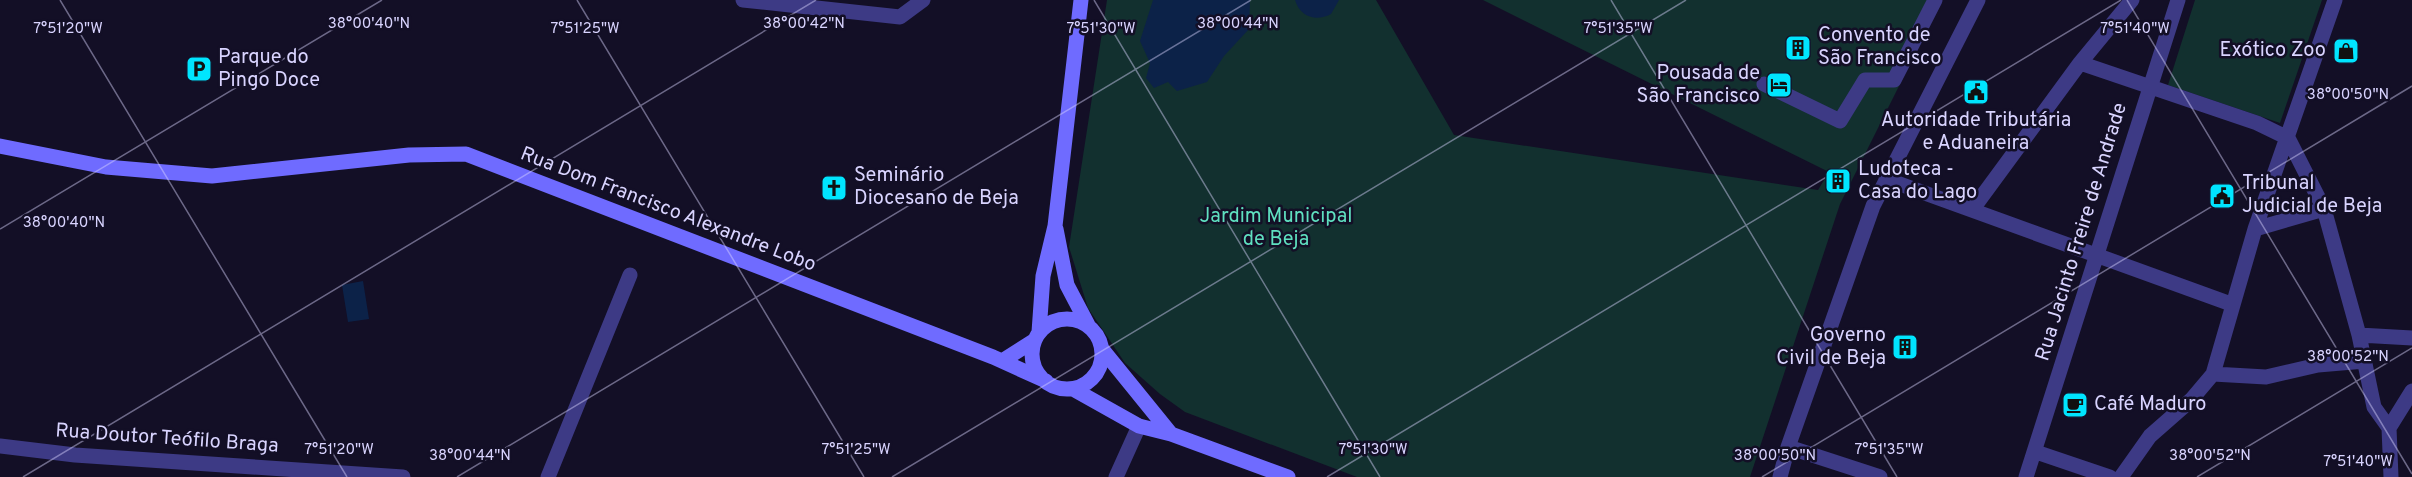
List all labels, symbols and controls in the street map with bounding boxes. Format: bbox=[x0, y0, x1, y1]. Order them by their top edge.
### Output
text: 38°00'40"N bbox=[328, 15, 410, 34]
text: 38°00'42"N bbox=[763, 15, 845, 34]
text: 38°00'44"N bbox=[1197, 15, 1279, 34]
text: 7°51'20"W bbox=[33, 20, 103, 39]
text: 7°51'25"W bbox=[550, 20, 620, 39]
text: 7°51'30"W bbox=[1066, 20, 1136, 39]
text: 7°51'35"W bbox=[1583, 20, 1653, 39]
text: 7°51'40"W bbox=[2100, 20, 2170, 39]
place label: Convento de São Francisco bbox=[1818, 23, 1941, 72]
building icon: Convento de São Francisco bbox=[1783, 33, 1813, 63]
shop icon: Exótico Zoo bbox=[2331, 36, 2361, 66]
place label: Exótico Zoo bbox=[2220, 38, 2326, 64]
place label: Parque do Pingo Doce bbox=[218, 45, 320, 94]
parking icon: Parque do Pingo Doce bbox=[184, 54, 214, 84]
place label: Pousada de São Francisco bbox=[1637, 61, 1760, 110]
hotel icon: Pousada de São Francisco bbox=[1764, 70, 1794, 100]
public building icon: Autoridade Tributária e Aduaneira bbox=[1961, 77, 1991, 107]
text: 38°00'50"N bbox=[2307, 86, 2389, 105]
street label: Rua Jacinto Freire de Andrade bbox=[2030, 100, 2134, 364]
place label: Autoridade Tributária e Aduaneira bbox=[1881, 108, 2071, 157]
street label: Rua Dom Francisco Alexandre Lobo bbox=[516, 141, 820, 279]
place label: Ludoteca - Casa do Lago bbox=[1858, 157, 1977, 206]
place label: Seminário Diocesano de Beja bbox=[854, 163, 1019, 212]
building icon: Ludoteca - Casa do Lago bbox=[1823, 166, 1853, 196]
place label: Tribunal Judicial de Beja bbox=[2242, 171, 2382, 220]
church icon: Seminário Diocesano de Beja bbox=[819, 173, 849, 203]
public building icon: Tribunal Judicial de Beja bbox=[2207, 181, 2237, 211]
park label: Jardim Municipal de Beja bbox=[1199, 204, 1353, 253]
text: 38°00'40"N bbox=[23, 214, 105, 233]
place label: Governo Civil de Beja bbox=[1776, 323, 1886, 372]
building icon: Governo Civil de Beja bbox=[1890, 332, 1920, 362]
text: 38°00'52"N bbox=[2307, 348, 2389, 367]
cafe icon: Café Maduro bbox=[2060, 390, 2090, 420]
place label: Café Maduro bbox=[2094, 392, 2206, 418]
street label: Rua Doutor Teófilo Braga bbox=[54, 418, 280, 460]
text: 7°51'20"W bbox=[304, 441, 374, 460]
text: 7°51'25"W bbox=[821, 441, 891, 460]
text: 7°51'30"W bbox=[1338, 441, 1408, 460]
text: 7°51'35"W bbox=[1854, 441, 1924, 460]
text: 38°00'44"N bbox=[429, 447, 511, 466]
text: 38°00'50"N bbox=[1734, 447, 1816, 466]
text: 38°00'52"N bbox=[2169, 447, 2251, 466]
text: 7°51'40"W bbox=[2323, 453, 2393, 472]

